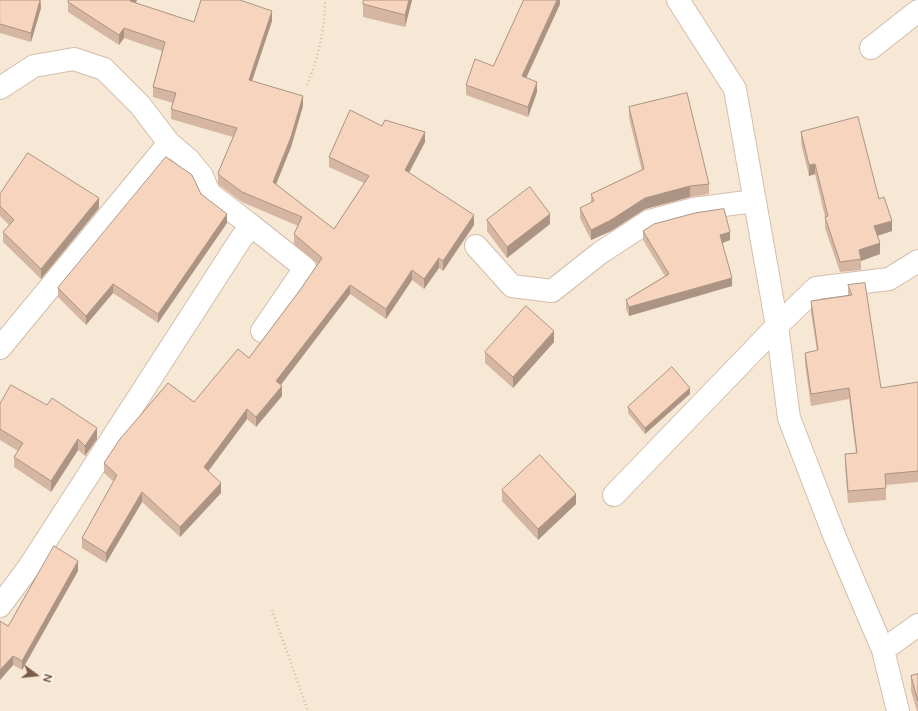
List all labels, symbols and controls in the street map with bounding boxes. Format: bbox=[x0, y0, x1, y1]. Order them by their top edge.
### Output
north arrow bbox=[16, 655, 56, 695]
text: N bbox=[41, 672, 55, 684]

